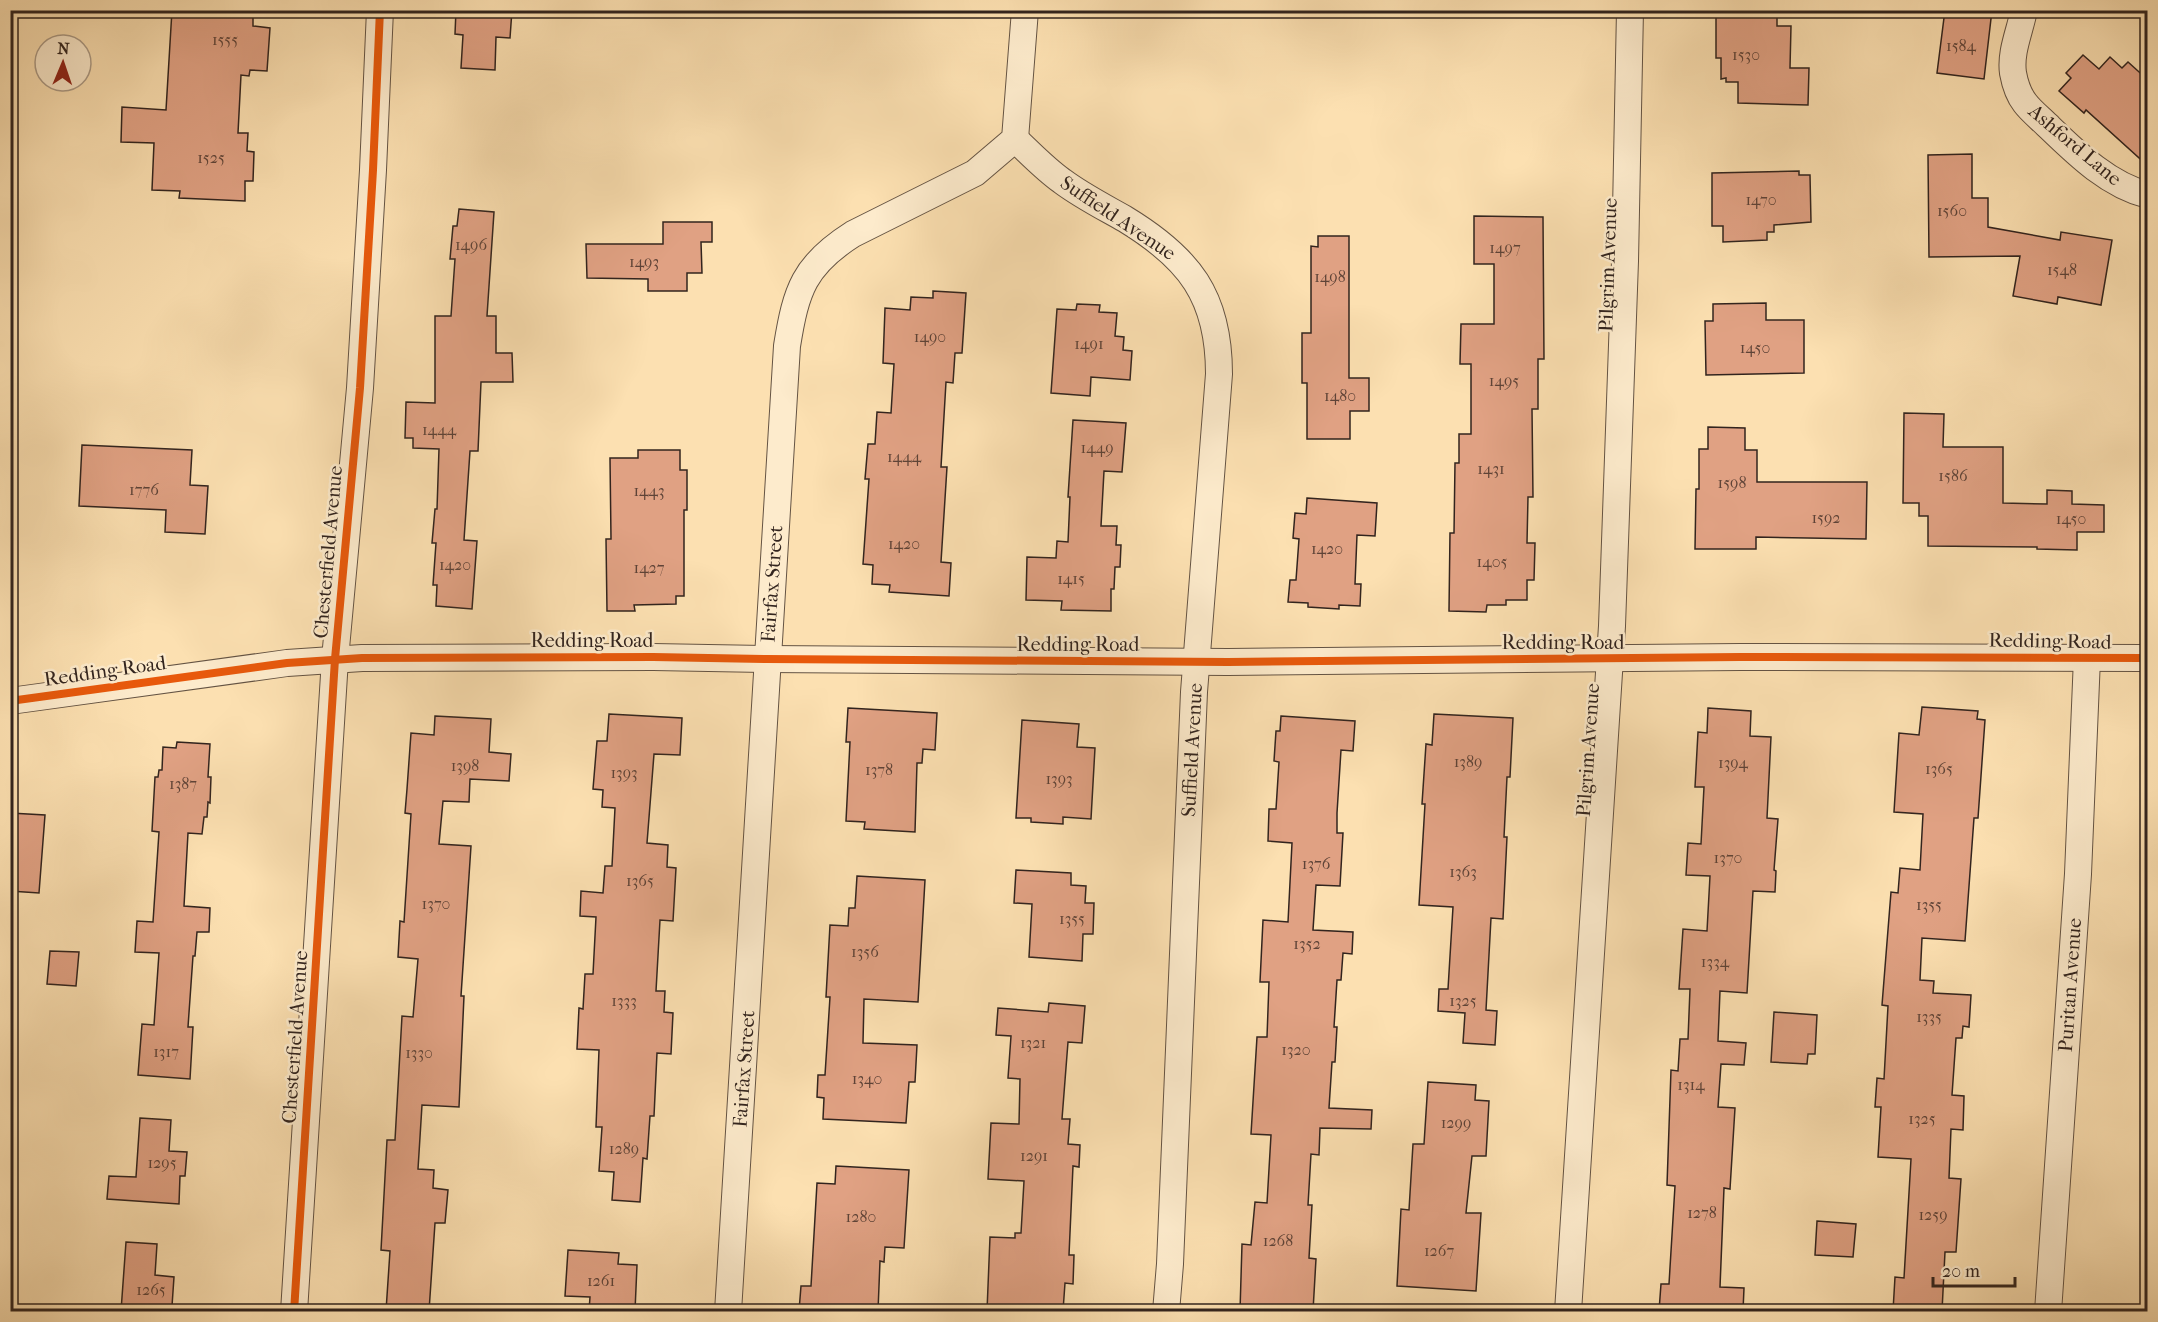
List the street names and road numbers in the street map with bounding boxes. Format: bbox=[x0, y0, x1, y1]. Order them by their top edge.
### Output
street label: Ashford Lane bbox=[2023, 99, 2126, 190]
street label: Suffield Avenue bbox=[1056, 171, 1180, 265]
street label: Pilgrim Avenue bbox=[1594, 197, 1622, 332]
street label: Chesterfield Avenue bbox=[309, 464, 347, 639]
street label: Fairfax Street bbox=[756, 525, 788, 643]
street label: Redding Road bbox=[1988, 628, 2113, 654]
street label: Redding Road bbox=[531, 629, 655, 652]
street label: Redding Road bbox=[1502, 631, 1626, 654]
street label: Redding Road bbox=[1017, 633, 1141, 656]
street label: Redding Road bbox=[43, 651, 169, 691]
street label: Suffield Avenue bbox=[1177, 682, 1207, 818]
street label: Pilgrim Avenue bbox=[1572, 682, 1604, 818]
street label: Puritan Avenue bbox=[2054, 917, 2086, 1053]
street label: Chesterfield Avenue bbox=[277, 950, 313, 1124]
street label: Fairfax Street bbox=[728, 1010, 760, 1128]

